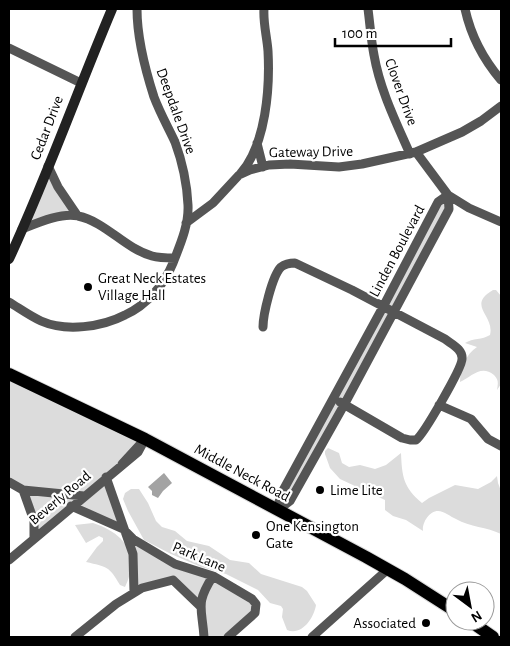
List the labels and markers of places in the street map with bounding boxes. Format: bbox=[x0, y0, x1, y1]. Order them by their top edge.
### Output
place label: Great Neck Estates Village Hall bbox=[98, 271, 206, 303]
marker: Great Neck Estates Village Hall bbox=[82, 281, 94, 293]
place label: Lime Lite bbox=[330, 483, 383, 498]
marker: Lime Lite bbox=[314, 484, 326, 496]
place label: One Kensington Gate bbox=[266, 519, 359, 551]
marker: One Kensington Gate bbox=[250, 529, 262, 541]
place label: Associated bbox=[353, 616, 416, 631]
marker: Associated bbox=[420, 617, 432, 629]

